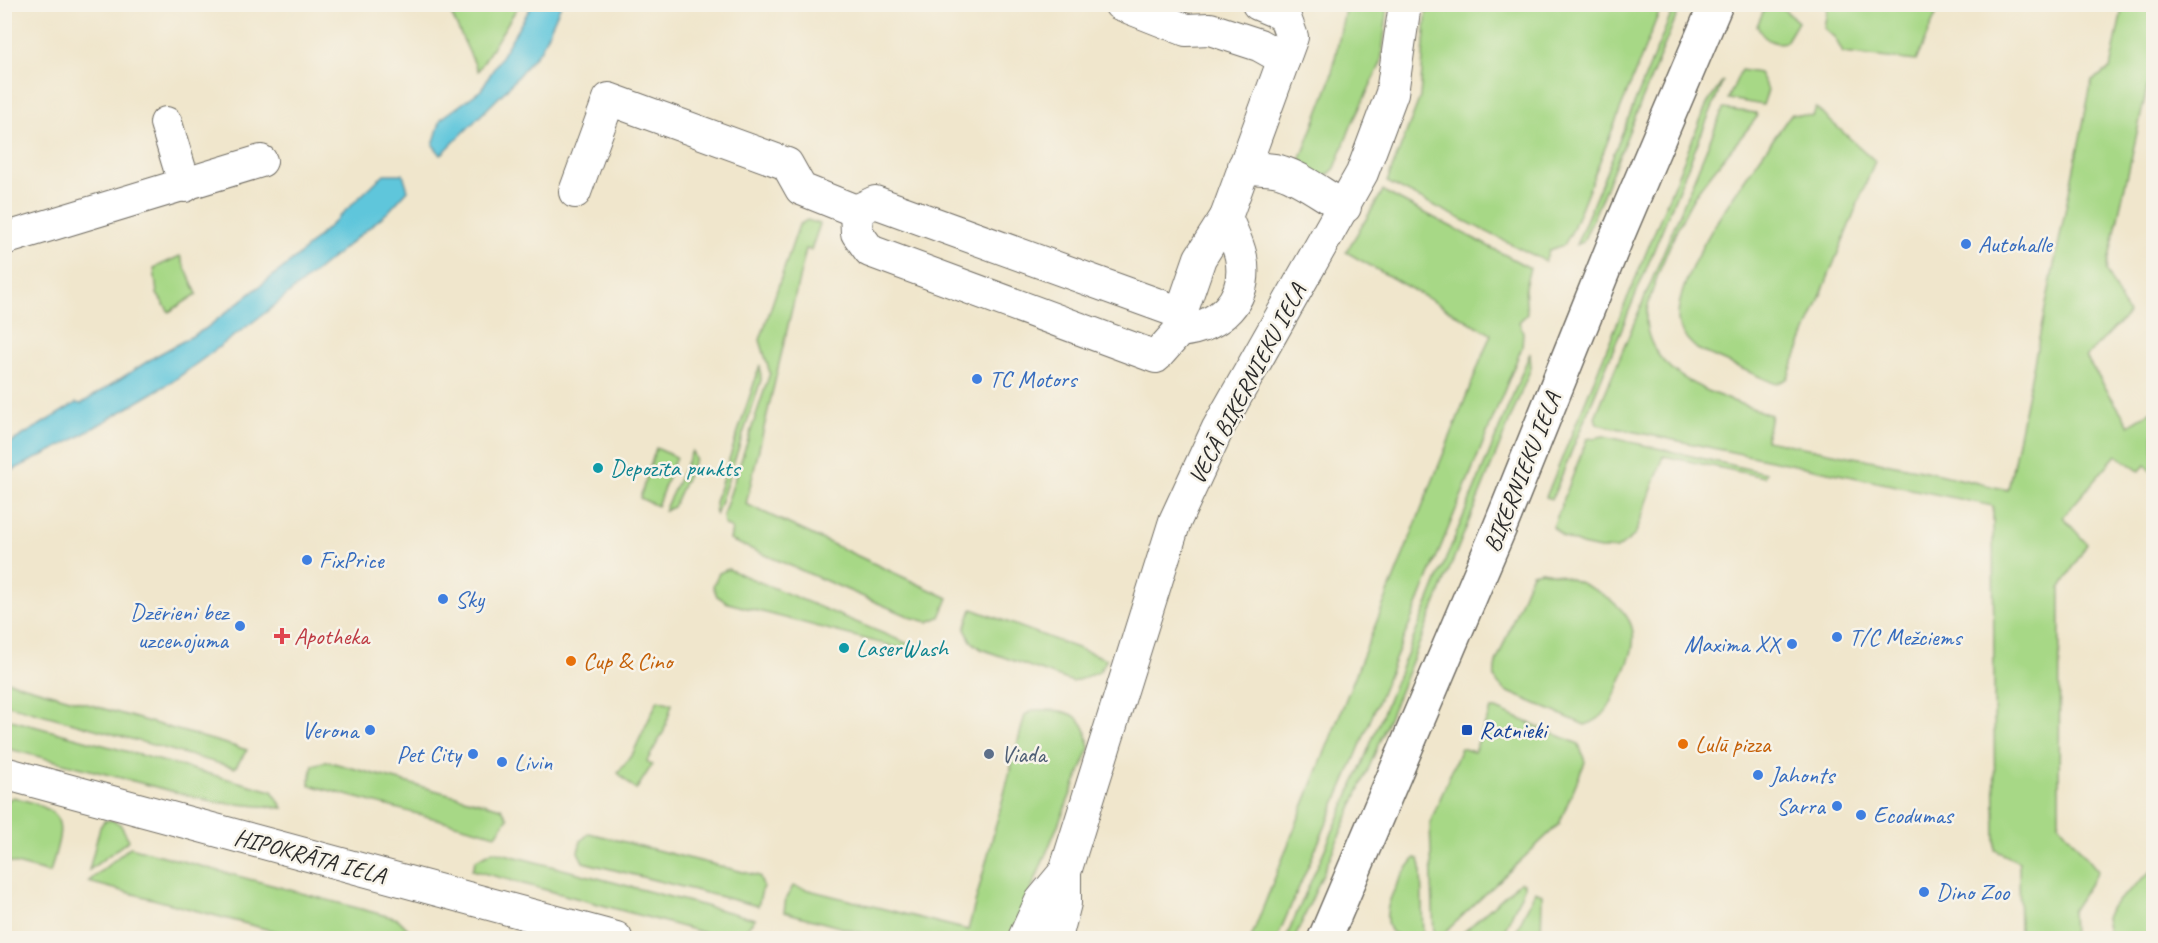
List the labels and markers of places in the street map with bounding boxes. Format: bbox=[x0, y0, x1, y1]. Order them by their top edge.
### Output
place label: Autohalle bbox=[1978, 229, 2054, 259]
marker: Autohalle bbox=[1959, 237, 1973, 251]
place label: TC Motors bbox=[989, 364, 1078, 394]
marker: TC Motors bbox=[970, 372, 984, 386]
place label: Depozīta punkts bbox=[610, 453, 741, 483]
marker: Depozīta punkts bbox=[591, 461, 605, 475]
place label: FixPrice bbox=[319, 545, 386, 575]
marker: FixPrice bbox=[300, 553, 314, 567]
place label: Sky bbox=[455, 584, 486, 614]
marker: Sky bbox=[436, 592, 450, 606]
place label: Dzērieni bez uzcenojuma bbox=[130, 597, 230, 655]
marker: Dzērieni bez uzcenojuma bbox=[233, 619, 247, 633]
place label: Apotheka bbox=[294, 621, 371, 651]
place label: T/C Mežciems bbox=[1849, 622, 1963, 652]
marker: Apotheka bbox=[275, 629, 289, 643]
place label: Maxima XX bbox=[1684, 629, 1782, 659]
marker: T/C Mežciems bbox=[1830, 630, 1844, 644]
place label: LaserWash bbox=[856, 633, 950, 663]
marker: Maxima XX bbox=[1785, 637, 1799, 651]
marker: LaserWash bbox=[837, 641, 851, 655]
place label: Cup & Cino bbox=[583, 646, 675, 676]
marker: Cup & Cino bbox=[564, 654, 578, 668]
place label: Verona bbox=[301, 715, 360, 745]
place label: Ratnieki bbox=[1479, 715, 1549, 745]
marker: Verona bbox=[363, 723, 377, 737]
marker: Ratnieki bbox=[1460, 723, 1474, 737]
place label: Lulū pizza bbox=[1695, 729, 1772, 759]
marker: Lulū pizza bbox=[1676, 737, 1690, 751]
place label: Pet City bbox=[397, 739, 463, 769]
place label: Viada bbox=[1001, 739, 1048, 769]
marker: Pet City bbox=[466, 747, 480, 761]
place label: Livin bbox=[514, 747, 553, 777]
marker: Viada bbox=[982, 747, 996, 761]
marker: Livin bbox=[495, 755, 509, 769]
place label: Jahonts bbox=[1769, 760, 1837, 790]
marker: Jahonts bbox=[1751, 768, 1765, 782]
place label: Sarra bbox=[1776, 791, 1826, 821]
marker: Sarra bbox=[1830, 799, 1844, 813]
place label: Ecodumas bbox=[1873, 800, 1955, 830]
marker: Ecodumas bbox=[1854, 808, 1868, 822]
place label: Dino Zoo bbox=[1936, 877, 2011, 907]
marker: Dino Zoo bbox=[1917, 885, 1931, 899]

